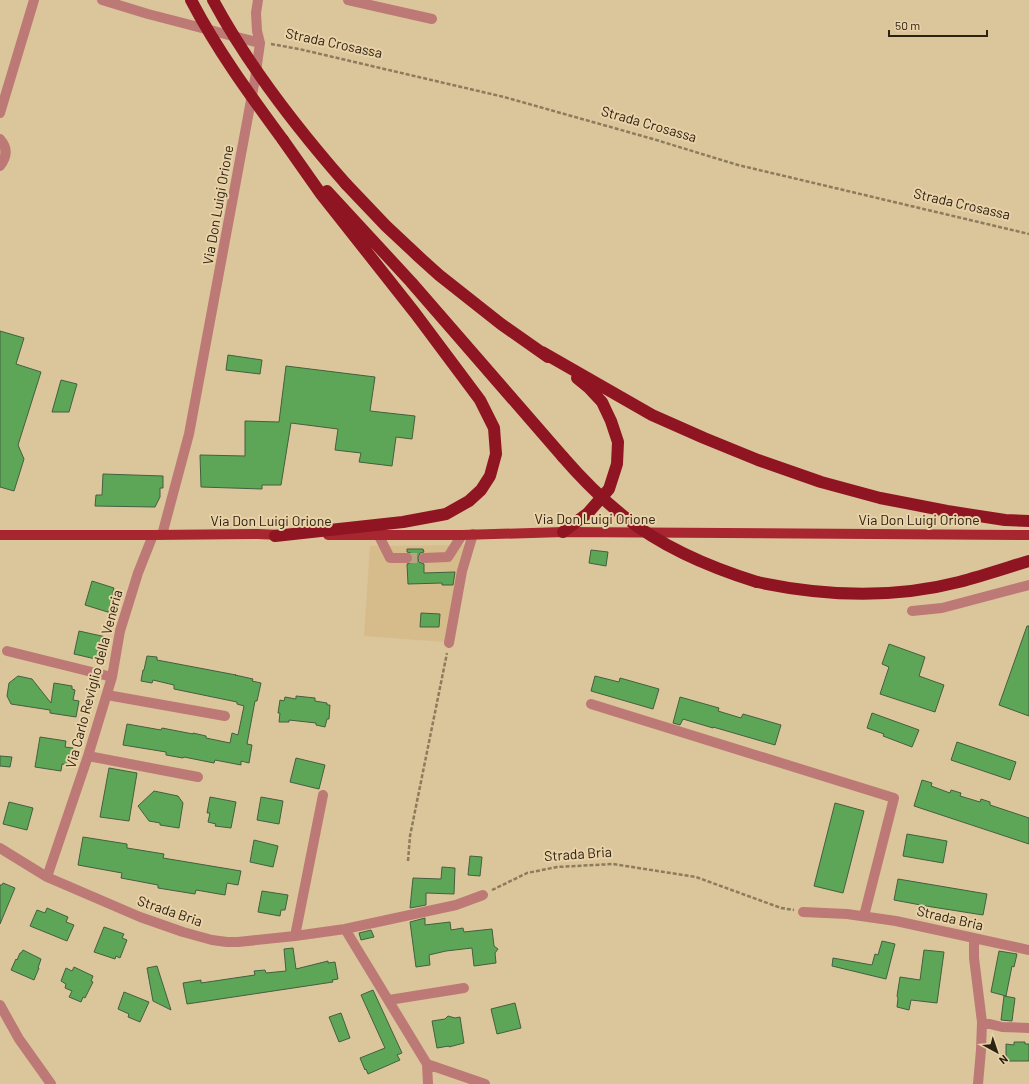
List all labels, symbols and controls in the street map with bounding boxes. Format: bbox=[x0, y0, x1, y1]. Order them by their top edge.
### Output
scale bar bbox=[889, 12, 987, 38]
text: 50 m bbox=[895, 18, 920, 32]
street label: Strada Crosassa bbox=[284, 24, 384, 61]
street label: Strada Crosassa bbox=[599, 102, 699, 145]
street label: Via Don Luigi Orione bbox=[199, 144, 236, 266]
street label: Strada Crosassa bbox=[912, 184, 1012, 223]
street label: Via Don Luigi Orione bbox=[534, 510, 656, 527]
street label: Via Don Luigi Orione bbox=[858, 511, 980, 528]
street label: Via Don Luigi Orione bbox=[210, 512, 332, 529]
street label: Via Carlo Reviglio della Veneria bbox=[61, 588, 126, 770]
street label: Strada Bria bbox=[544, 843, 612, 864]
street label: Strada Bria bbox=[135, 891, 205, 930]
street label: Strada Bria bbox=[915, 902, 985, 933]
north arrow bbox=[977, 1032, 1017, 1072]
text: N bbox=[997, 1053, 1011, 1067]

